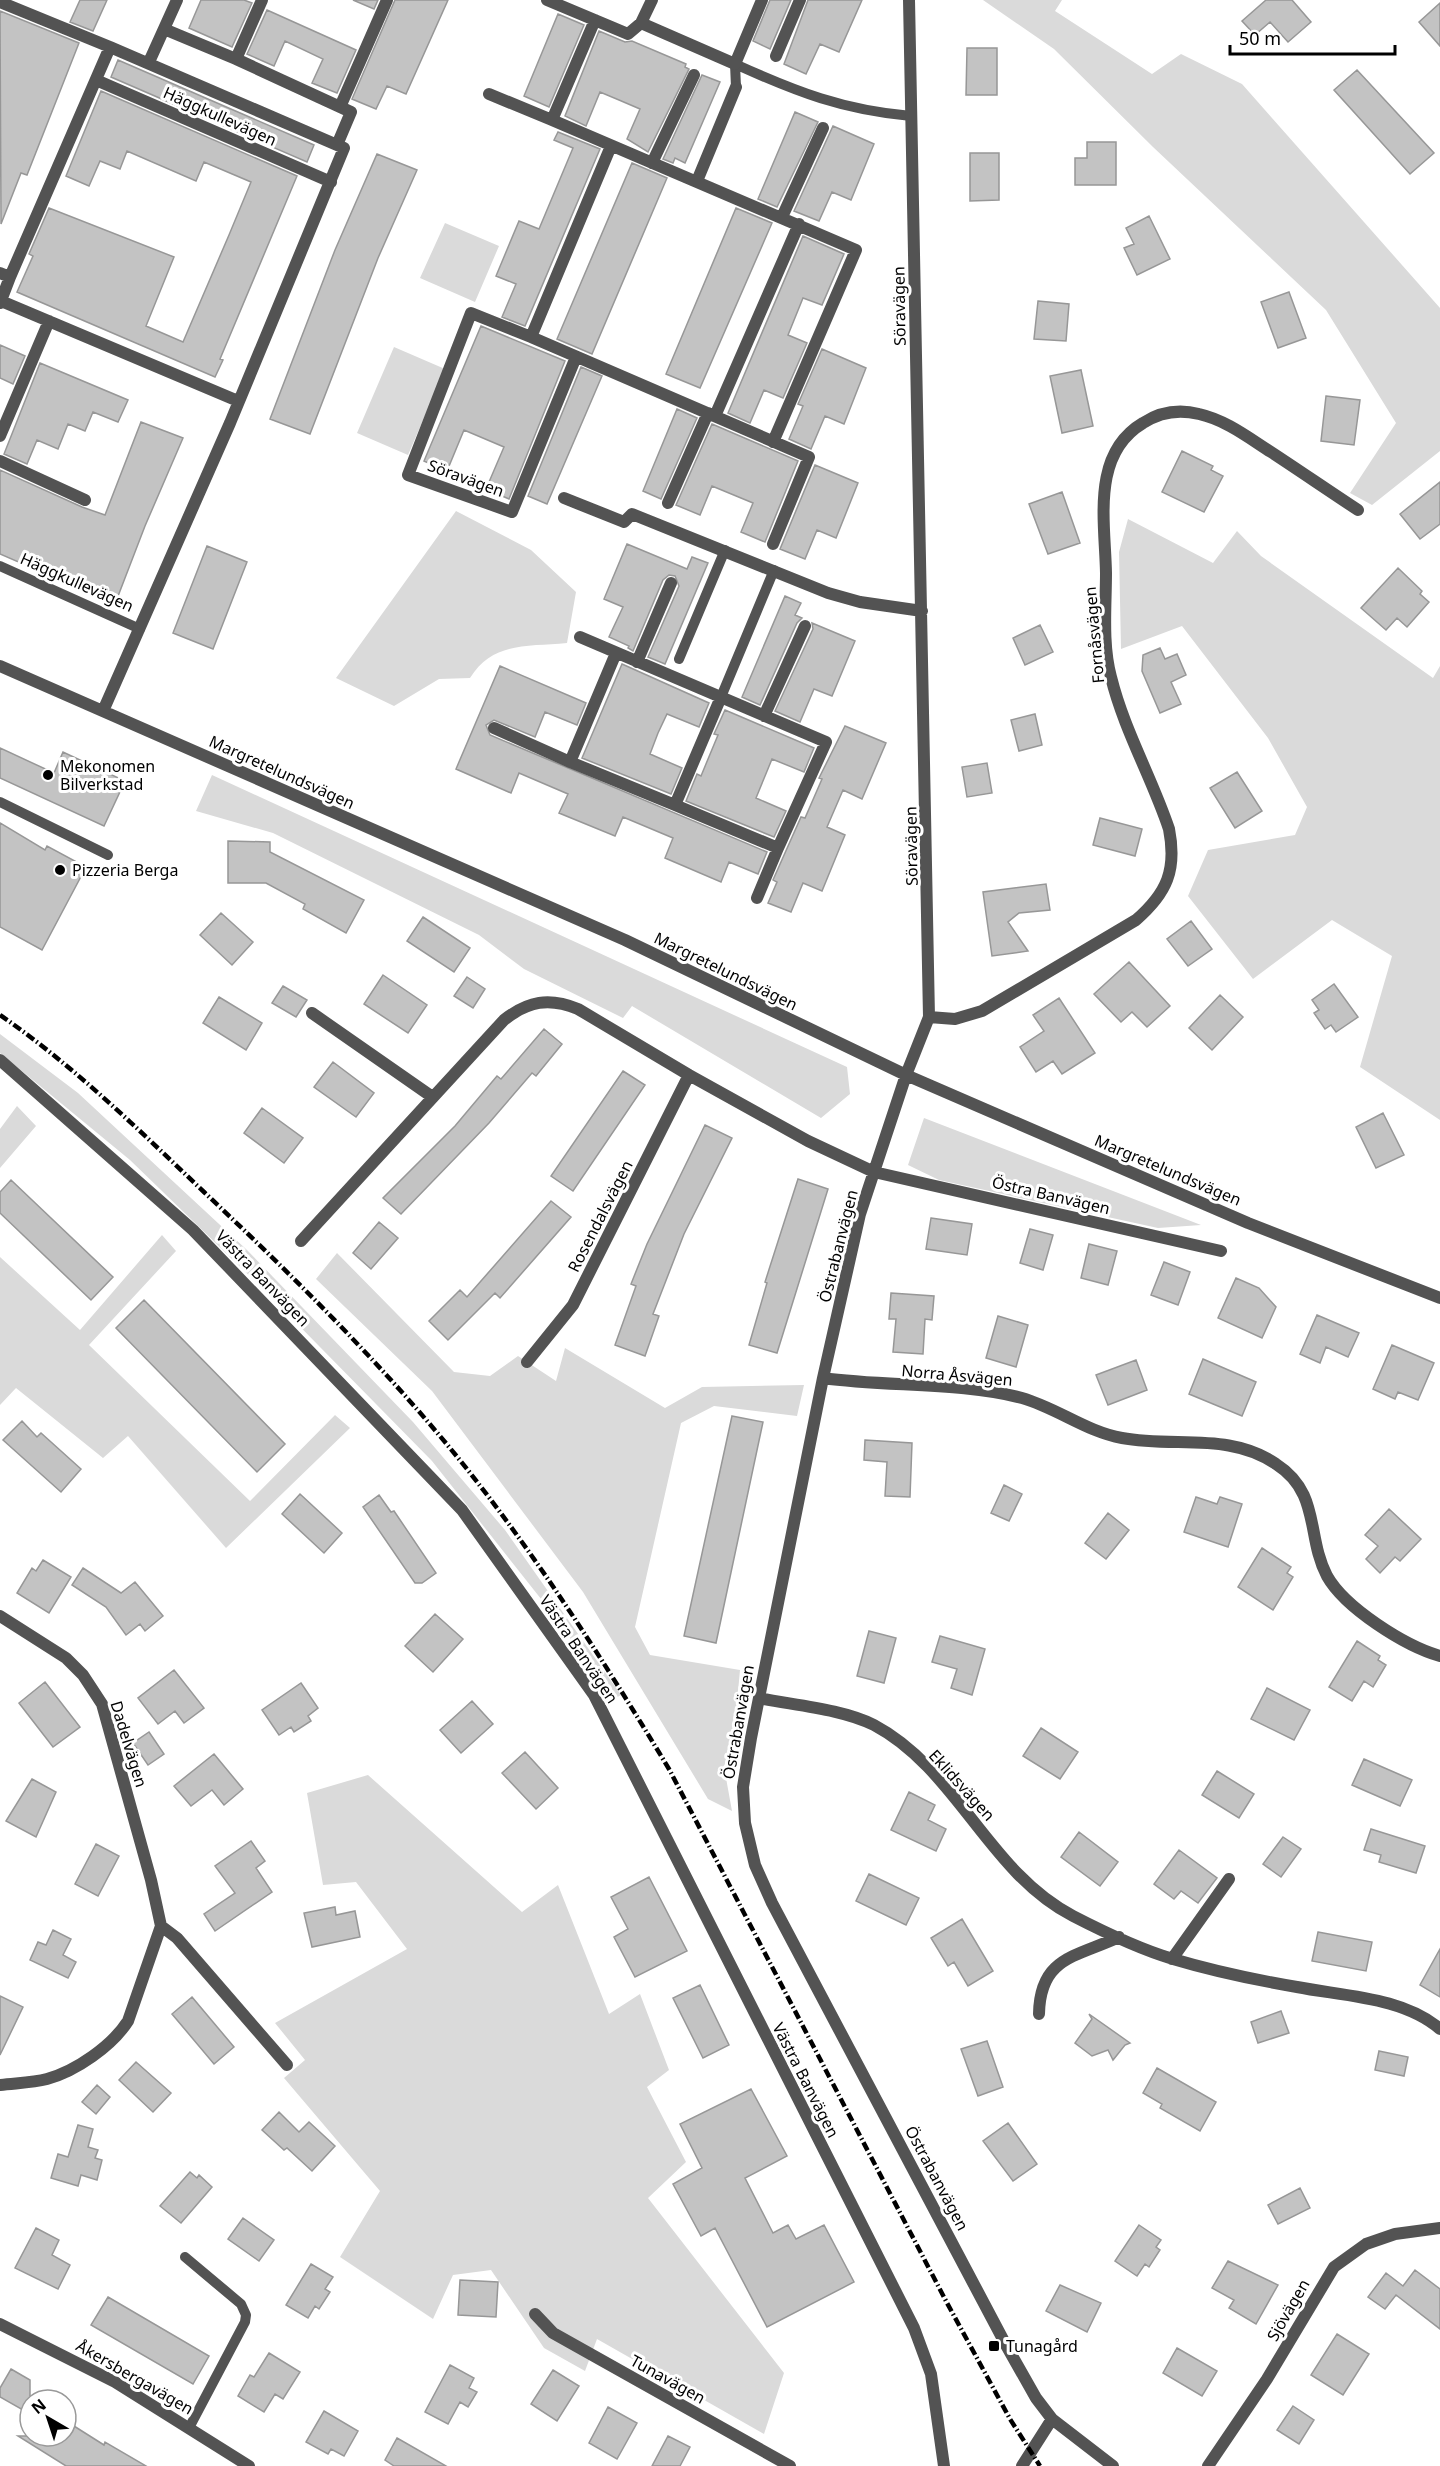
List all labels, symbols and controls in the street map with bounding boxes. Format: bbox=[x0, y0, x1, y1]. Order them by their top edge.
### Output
scale bar bbox=[1230, 18, 1395, 56]
text: 50 m bbox=[1239, 26, 1281, 50]
street label: Häggkullevägen bbox=[160, 81, 280, 151]
street label: Söravägen bbox=[887, 266, 911, 346]
street label: Söravägen bbox=[425, 454, 507, 502]
street label: Häggkullevägen bbox=[17, 547, 137, 617]
street label: Fornåsvägen bbox=[1079, 586, 1109, 684]
street label: Margretelundsvägen bbox=[206, 730, 358, 814]
place label: Mekonomen Bilverkstad bbox=[60, 755, 155, 795]
marker: Mekonomen Bilverkstad bbox=[41, 768, 55, 782]
street label: Söravägen bbox=[899, 806, 923, 886]
place label: Pizzeria Berga bbox=[72, 859, 178, 881]
marker: Pizzeria Berga bbox=[53, 863, 67, 877]
street label: Margretelundsvägen bbox=[651, 927, 801, 1015]
street label: Margretelundsvägen bbox=[1091, 1129, 1245, 1211]
street label: Rosendalsvägen bbox=[562, 1156, 638, 1276]
street label: Östra Banvägen bbox=[990, 1171, 1112, 1219]
street label: Östrabanvägen bbox=[813, 1187, 863, 1305]
street label: Västra Banvägen bbox=[211, 1225, 315, 1331]
street label: Norra Åsvägen bbox=[900, 1359, 1014, 1391]
street label: Västra Banvägen bbox=[535, 1591, 623, 1707]
street label: Östrabanvägen bbox=[717, 1663, 759, 1781]
street label: Dadelvägen bbox=[105, 1698, 153, 1790]
street label: Eklidsvägen bbox=[924, 1745, 1000, 1825]
street label: Västra Banvägen bbox=[768, 2019, 844, 2141]
street label: Östrabanvägen bbox=[900, 2122, 974, 2234]
street label: Sjövägen bbox=[1261, 2275, 1315, 2345]
street label: Åkersbergavägen bbox=[72, 2334, 198, 2420]
place label: Tunagård bbox=[1006, 2335, 1078, 2357]
marker: Tunagård bbox=[987, 2339, 1001, 2353]
street label: Tunavägen bbox=[626, 2349, 710, 2409]
north arrow bbox=[18, 2388, 78, 2448]
text: N bbox=[27, 2394, 51, 2419]

